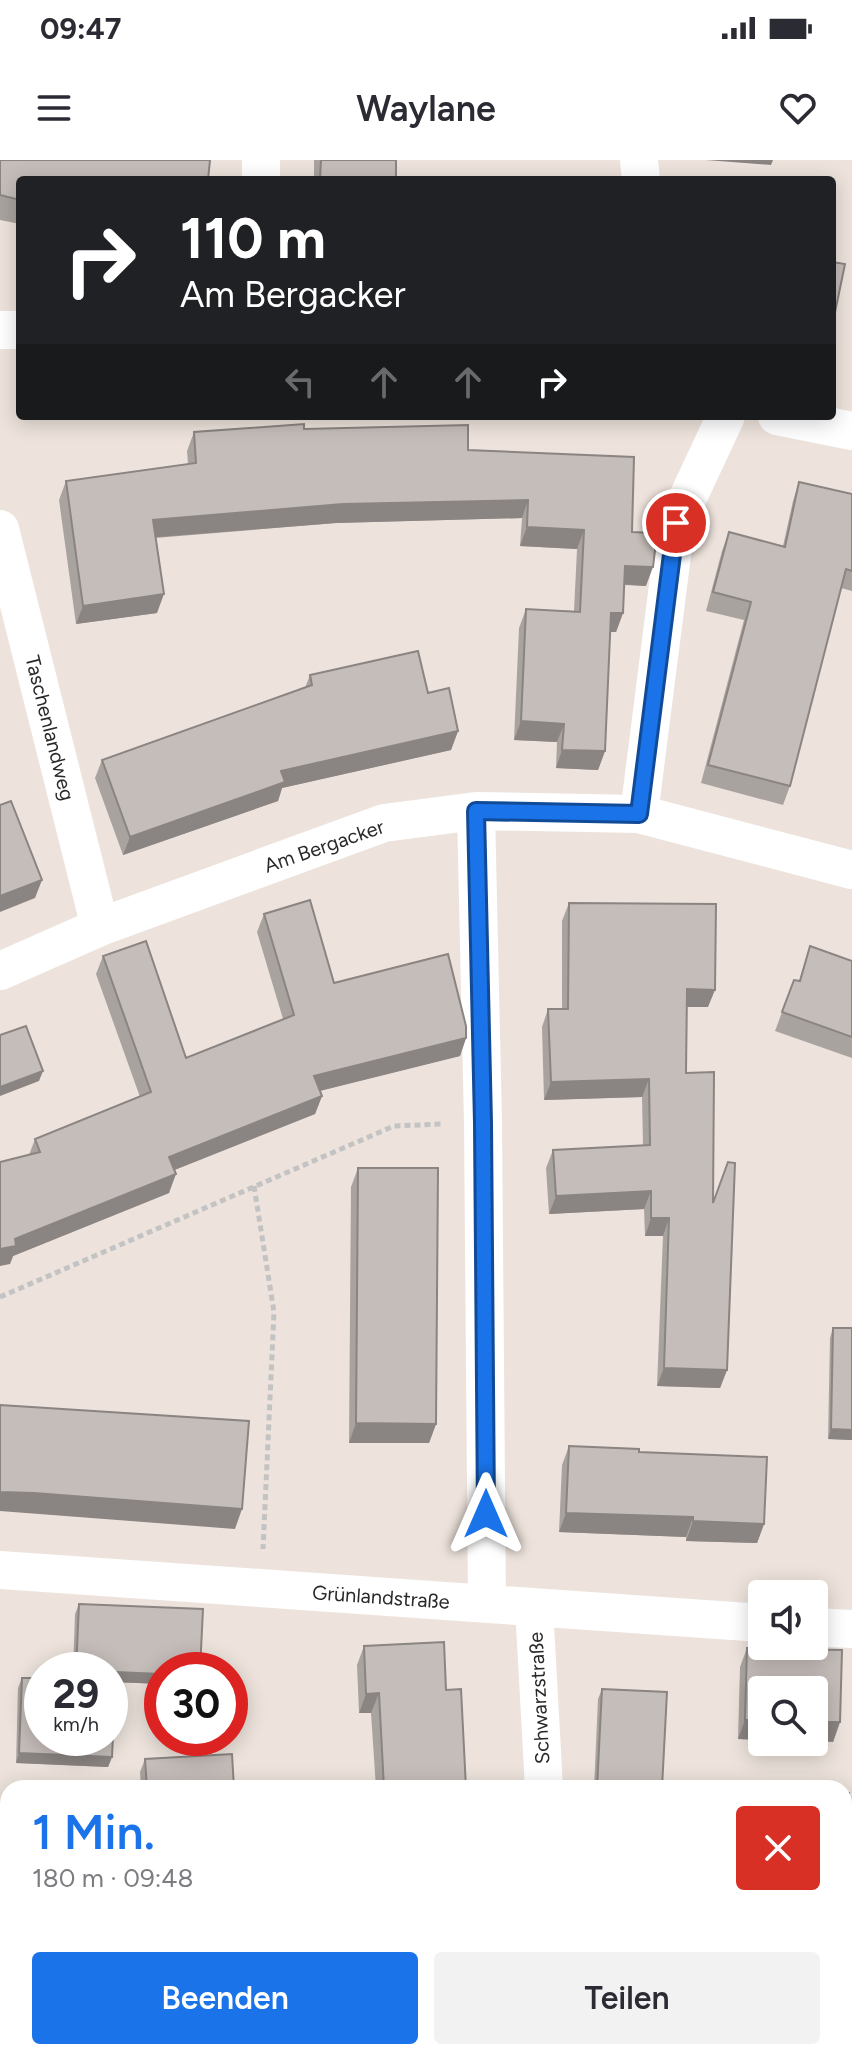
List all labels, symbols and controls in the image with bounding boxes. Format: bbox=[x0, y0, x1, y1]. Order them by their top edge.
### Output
text: 09:47 bbox=[40, 10, 122, 47]
icon: menu bbox=[32, 86, 76, 130]
icon: heart bbox=[776, 86, 820, 130]
text: Waylane bbox=[356, 87, 496, 130]
text: 110 m bbox=[180, 205, 326, 272]
icon: right bbox=[48, 208, 152, 312]
text: Am Bergacker bbox=[180, 273, 406, 316]
icon: left bbox=[278, 360, 322, 404]
icon: ahead bbox=[362, 360, 406, 404]
icon: ahead bbox=[446, 360, 490, 404]
icon: right bbox=[530, 360, 574, 404]
pin bbox=[642, 489, 710, 557]
icon: arrive bbox=[654, 501, 698, 545]
street label: Taschenlandweg bbox=[20, 653, 80, 803]
street label: Am Bergacker bbox=[261, 814, 387, 878]
position arrow bbox=[444, 1472, 528, 1556]
street label: Grünlandstraße bbox=[311, 1580, 451, 1614]
map controls bbox=[748, 1580, 828, 1756]
button: sound bbox=[748, 1580, 828, 1660]
street label: Schwarzstraße bbox=[524, 1631, 554, 1765]
speed limit sign: 30 bbox=[144, 1652, 248, 1756]
text: 29 bbox=[53, 1670, 99, 1718]
button: search bbox=[748, 1676, 828, 1756]
text: km/h bbox=[53, 1712, 99, 1736]
text: 1 Min. bbox=[32, 1803, 155, 1861]
button: close bbox=[736, 1806, 820, 1890]
text: 180 m · 09:48 bbox=[32, 1862, 193, 1894]
button: Beenden bbox=[32, 1952, 418, 2044]
button: Teilen bbox=[434, 1952, 820, 2044]

